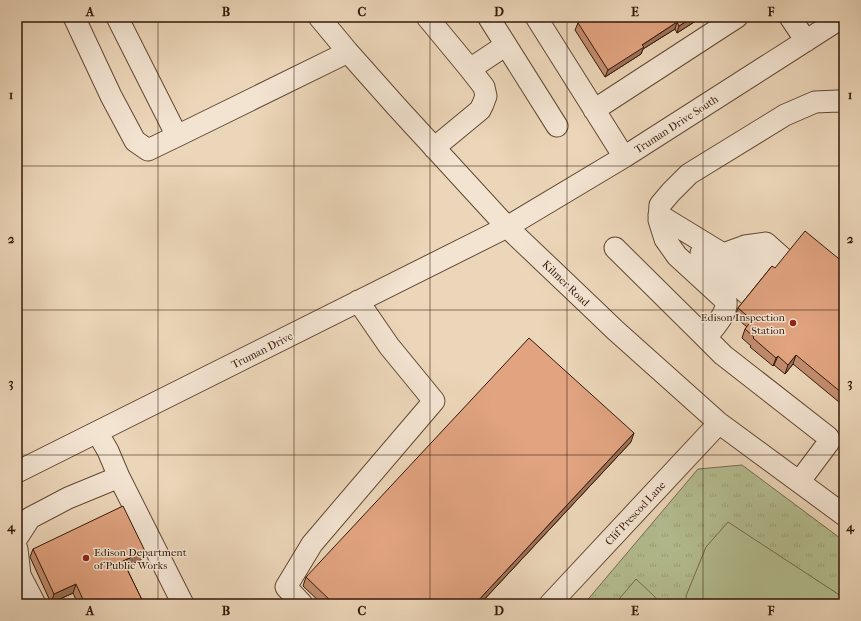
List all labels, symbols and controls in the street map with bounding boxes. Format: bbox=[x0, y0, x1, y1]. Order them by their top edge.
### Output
text: A bbox=[85, 4, 95, 19]
text: B bbox=[222, 4, 231, 19]
text: C bbox=[358, 4, 367, 19]
text: D bbox=[494, 4, 504, 19]
text: E bbox=[631, 4, 639, 19]
text: F bbox=[767, 4, 775, 19]
text: 1 bbox=[9, 87, 14, 102]
text: 1 bbox=[848, 87, 853, 102]
street label: Truman Drive South bbox=[632, 92, 721, 156]
text: 2 bbox=[8, 231, 15, 246]
text: 2 bbox=[847, 231, 854, 246]
street label: Kilmer Road bbox=[539, 258, 593, 310]
place label: Edison Inspection Station bbox=[701, 311, 786, 337]
marker: Edison Inspection Station bbox=[788, 318, 798, 328]
street label: Truman Drive bbox=[229, 329, 296, 372]
text: 3 bbox=[8, 375, 14, 391]
text: 3 bbox=[847, 375, 853, 391]
street label: Clif Prescod Lane bbox=[602, 478, 669, 548]
text: 4 bbox=[6, 519, 16, 535]
text: 4 bbox=[845, 519, 855, 535]
place label: Edison Department of Public Works bbox=[94, 546, 187, 572]
marker: Edison Department of Public Works bbox=[81, 553, 91, 563]
text: A bbox=[85, 603, 95, 618]
text: B bbox=[222, 603, 231, 618]
text: C bbox=[358, 603, 367, 618]
text: D bbox=[494, 603, 504, 618]
text: E bbox=[631, 603, 639, 618]
text: F bbox=[767, 603, 775, 618]

